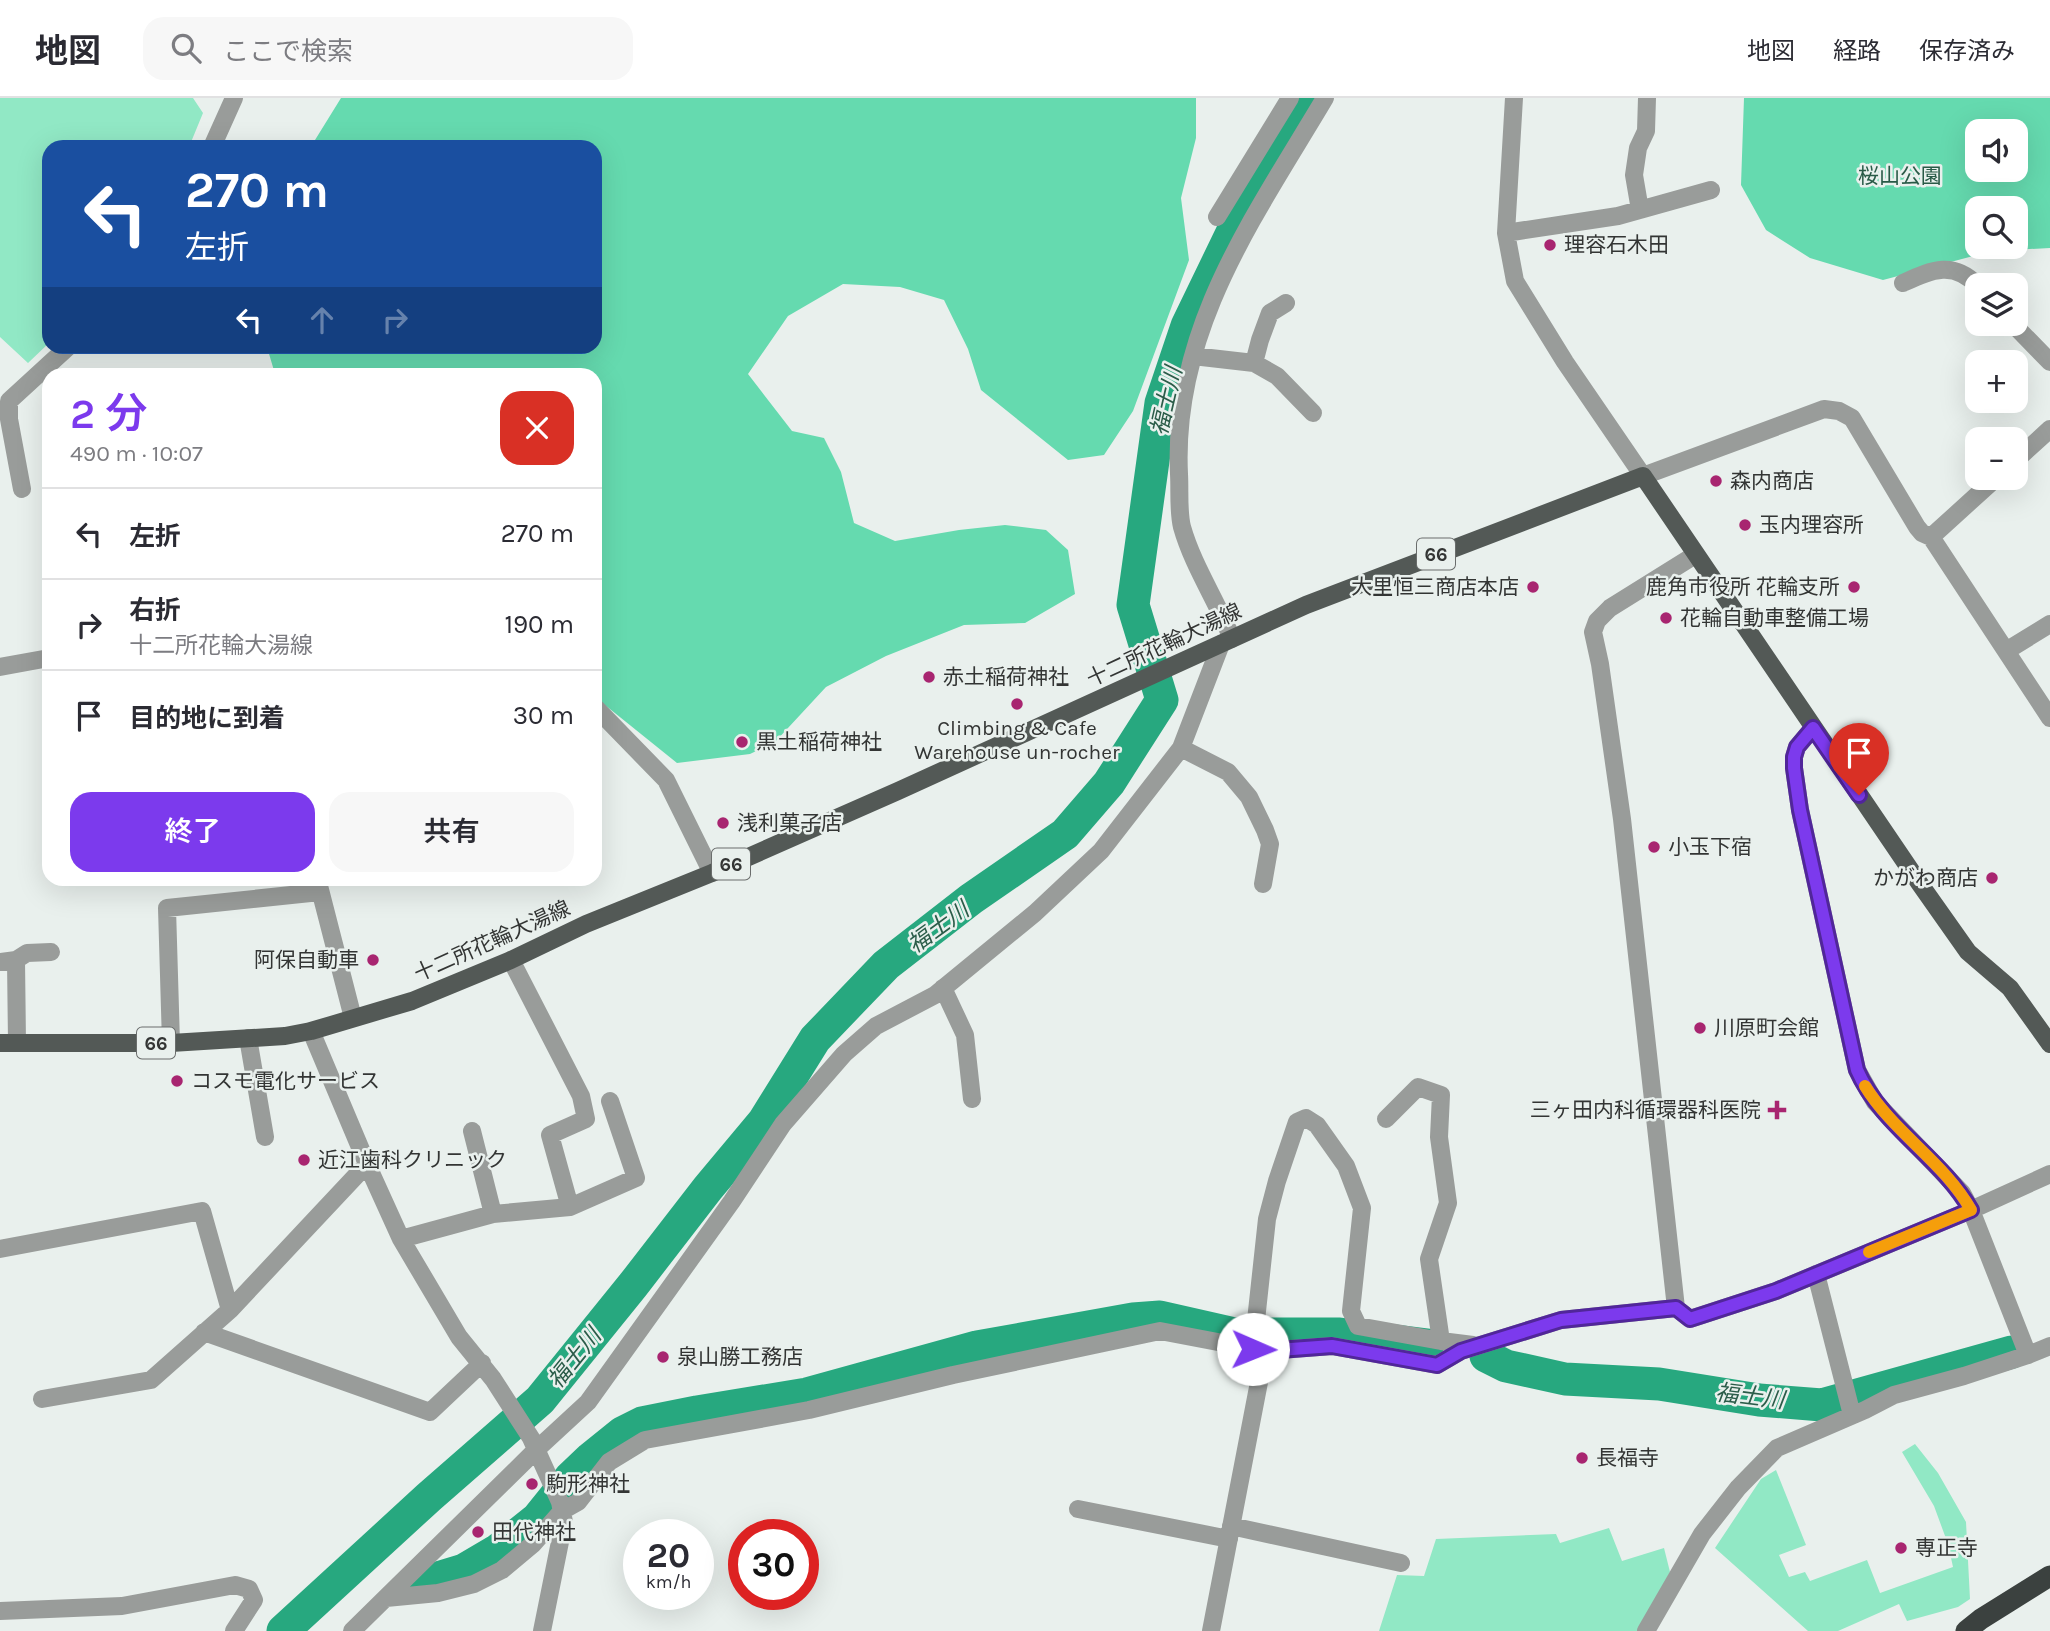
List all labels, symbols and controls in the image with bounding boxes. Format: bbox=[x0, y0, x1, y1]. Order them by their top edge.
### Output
search box bbox=[143, 17, 633, 80]
icon: search bbox=[167, 29, 205, 67]
text: 地図 bbox=[35, 32, 101, 70]
text: ここで検索 bbox=[223, 36, 353, 67]
text: 地図 bbox=[1747, 37, 1795, 65]
text: 経路 bbox=[1833, 37, 1881, 65]
text: 保存済み bbox=[1919, 37, 2015, 65]
map controls bbox=[1965, 119, 2028, 490]
button: sound bbox=[1965, 119, 2028, 182]
text: 270 m bbox=[185, 162, 329, 219]
park label: 桜山公園 bbox=[1858, 164, 1942, 188]
icon: left bbox=[70, 168, 161, 259]
button: search bbox=[1965, 196, 2028, 259]
text: 左折 bbox=[185, 229, 249, 266]
place label: 理容石木田 bbox=[1564, 233, 1669, 257]
marker: 理容石木田 bbox=[1542, 237, 1558, 253]
button: layers bbox=[1965, 273, 2028, 336]
icon: left bbox=[230, 301, 268, 339]
icon: ahead bbox=[303, 301, 341, 339]
icon: right bbox=[376, 301, 414, 339]
button: + bbox=[1965, 350, 2028, 413]
water label: 福士川 bbox=[1146, 362, 1188, 438]
text: 2 分 bbox=[70, 389, 148, 439]
button: close bbox=[500, 391, 574, 465]
button: − bbox=[1965, 427, 2028, 490]
text: 490 m · 10:07 bbox=[70, 440, 203, 467]
place label: 森内商店 bbox=[1730, 469, 1814, 493]
marker: 森内商店 bbox=[1708, 473, 1724, 489]
place label: 玉内理容所 bbox=[1759, 513, 1864, 537]
icon: left bbox=[70, 515, 108, 553]
marker: 玉内理容所 bbox=[1737, 517, 1753, 533]
text: 270 m bbox=[501, 518, 574, 549]
text: 左折 bbox=[129, 521, 181, 552]
road number: 66 bbox=[1417, 538, 1455, 569]
place label: 大里恒三商店本店 bbox=[1351, 575, 1519, 599]
place label: 鹿角市役所 花輪支所 bbox=[1646, 575, 1840, 599]
marker: 大里恒三商店本店 bbox=[1525, 579, 1541, 595]
marker: 鹿角市役所 花輪支所 bbox=[1846, 579, 1862, 595]
text: 右折 bbox=[129, 595, 181, 626]
street label: 十二所花輪大湯線 bbox=[1083, 599, 1245, 691]
icon: right bbox=[70, 606, 108, 644]
place label: 花輪自動車整備工場 bbox=[1680, 606, 1869, 630]
text: 190 m bbox=[504, 609, 574, 640]
marker: 花輪自動車整備工場 bbox=[1658, 610, 1674, 626]
text: 十二所花輪大湯線 bbox=[129, 632, 313, 659]
place label: 赤土稲荷神社 bbox=[943, 665, 1069, 689]
marker: 赤土稲荷神社 bbox=[921, 669, 937, 685]
marker: Climbing & Cafe Warehouse un-rocher bbox=[1009, 696, 1025, 712]
icon: arrive bbox=[70, 697, 108, 735]
text: 30 m bbox=[513, 700, 574, 731]
text: 目的地に到着 bbox=[129, 703, 285, 734]
place label: Climbing & Cafe Warehouse un-rocher bbox=[914, 716, 1120, 764]
pin bbox=[1829, 723, 1889, 795]
place label: 黒土稲荷神社 bbox=[756, 730, 882, 754]
marker: 黒土稲荷神社 bbox=[734, 734, 750, 750]
icon: arrive bbox=[1840, 734, 1878, 772]
button: 終了 bbox=[70, 792, 315, 872]
button: 共有 bbox=[329, 792, 574, 872]
place label: 浅利菓子店 bbox=[737, 811, 842, 835]
marker: 浅利菓子店 bbox=[715, 815, 731, 831]
place label: 小玉下宿 bbox=[1668, 835, 1752, 859]
marker: 小玉下宿 bbox=[1646, 839, 1662, 855]
road number: 66 bbox=[712, 848, 750, 880]
place label: かがわ商店 bbox=[1873, 866, 1978, 890]
marker: かがわ商店 bbox=[1984, 870, 2000, 886]
water label: 福士川 bbox=[902, 894, 977, 959]
street label: 十二所花輪大湯線 bbox=[410, 896, 574, 986]
place label: 阿保自動車 bbox=[254, 948, 359, 972]
marker: 阿保自動車 bbox=[365, 952, 381, 968]
place label: 川原町会館 bbox=[1714, 1016, 1819, 1040]
marker: 川原町会館 bbox=[1692, 1020, 1708, 1036]
road number: 66 bbox=[137, 1028, 175, 1058]
place label: コスモ電化サービス bbox=[191, 1069, 380, 1093]
marker: コスモ電化サービス bbox=[169, 1073, 185, 1089]
place label: 三ヶ田内科循環器科医院 bbox=[1530, 1098, 1761, 1122]
marker: 三ヶ田内科循環器科医院 bbox=[1767, 1100, 1787, 1120]
place label: 近江歯科クリニック bbox=[318, 1148, 507, 1172]
marker: 近江歯科クリニック bbox=[296, 1152, 312, 1168]
position arrow bbox=[1216, 1312, 1290, 1386]
water label: 福士川 bbox=[542, 1321, 608, 1394]
place label: 泉山勝工務店 bbox=[677, 1345, 803, 1369]
marker: 泉山勝工務店 bbox=[655, 1349, 671, 1365]
water label: 福士川 bbox=[1714, 1379, 1789, 1414]
place label: 長福寺 bbox=[1596, 1446, 1659, 1470]
marker: 長福寺 bbox=[1574, 1450, 1590, 1466]
place label: 駒形神社 bbox=[546, 1472, 630, 1496]
marker: 駒形神社 bbox=[524, 1476, 540, 1492]
speed limit sign: 30 bbox=[728, 1519, 819, 1610]
place label: 田代神社 bbox=[492, 1520, 576, 1544]
marker: 田代神社 bbox=[470, 1524, 486, 1540]
text: 20 bbox=[647, 1535, 690, 1576]
place label: 専正寺 bbox=[1915, 1536, 1978, 1560]
marker: 専正寺 bbox=[1893, 1540, 1909, 1556]
text: km/h bbox=[646, 1571, 691, 1593]

